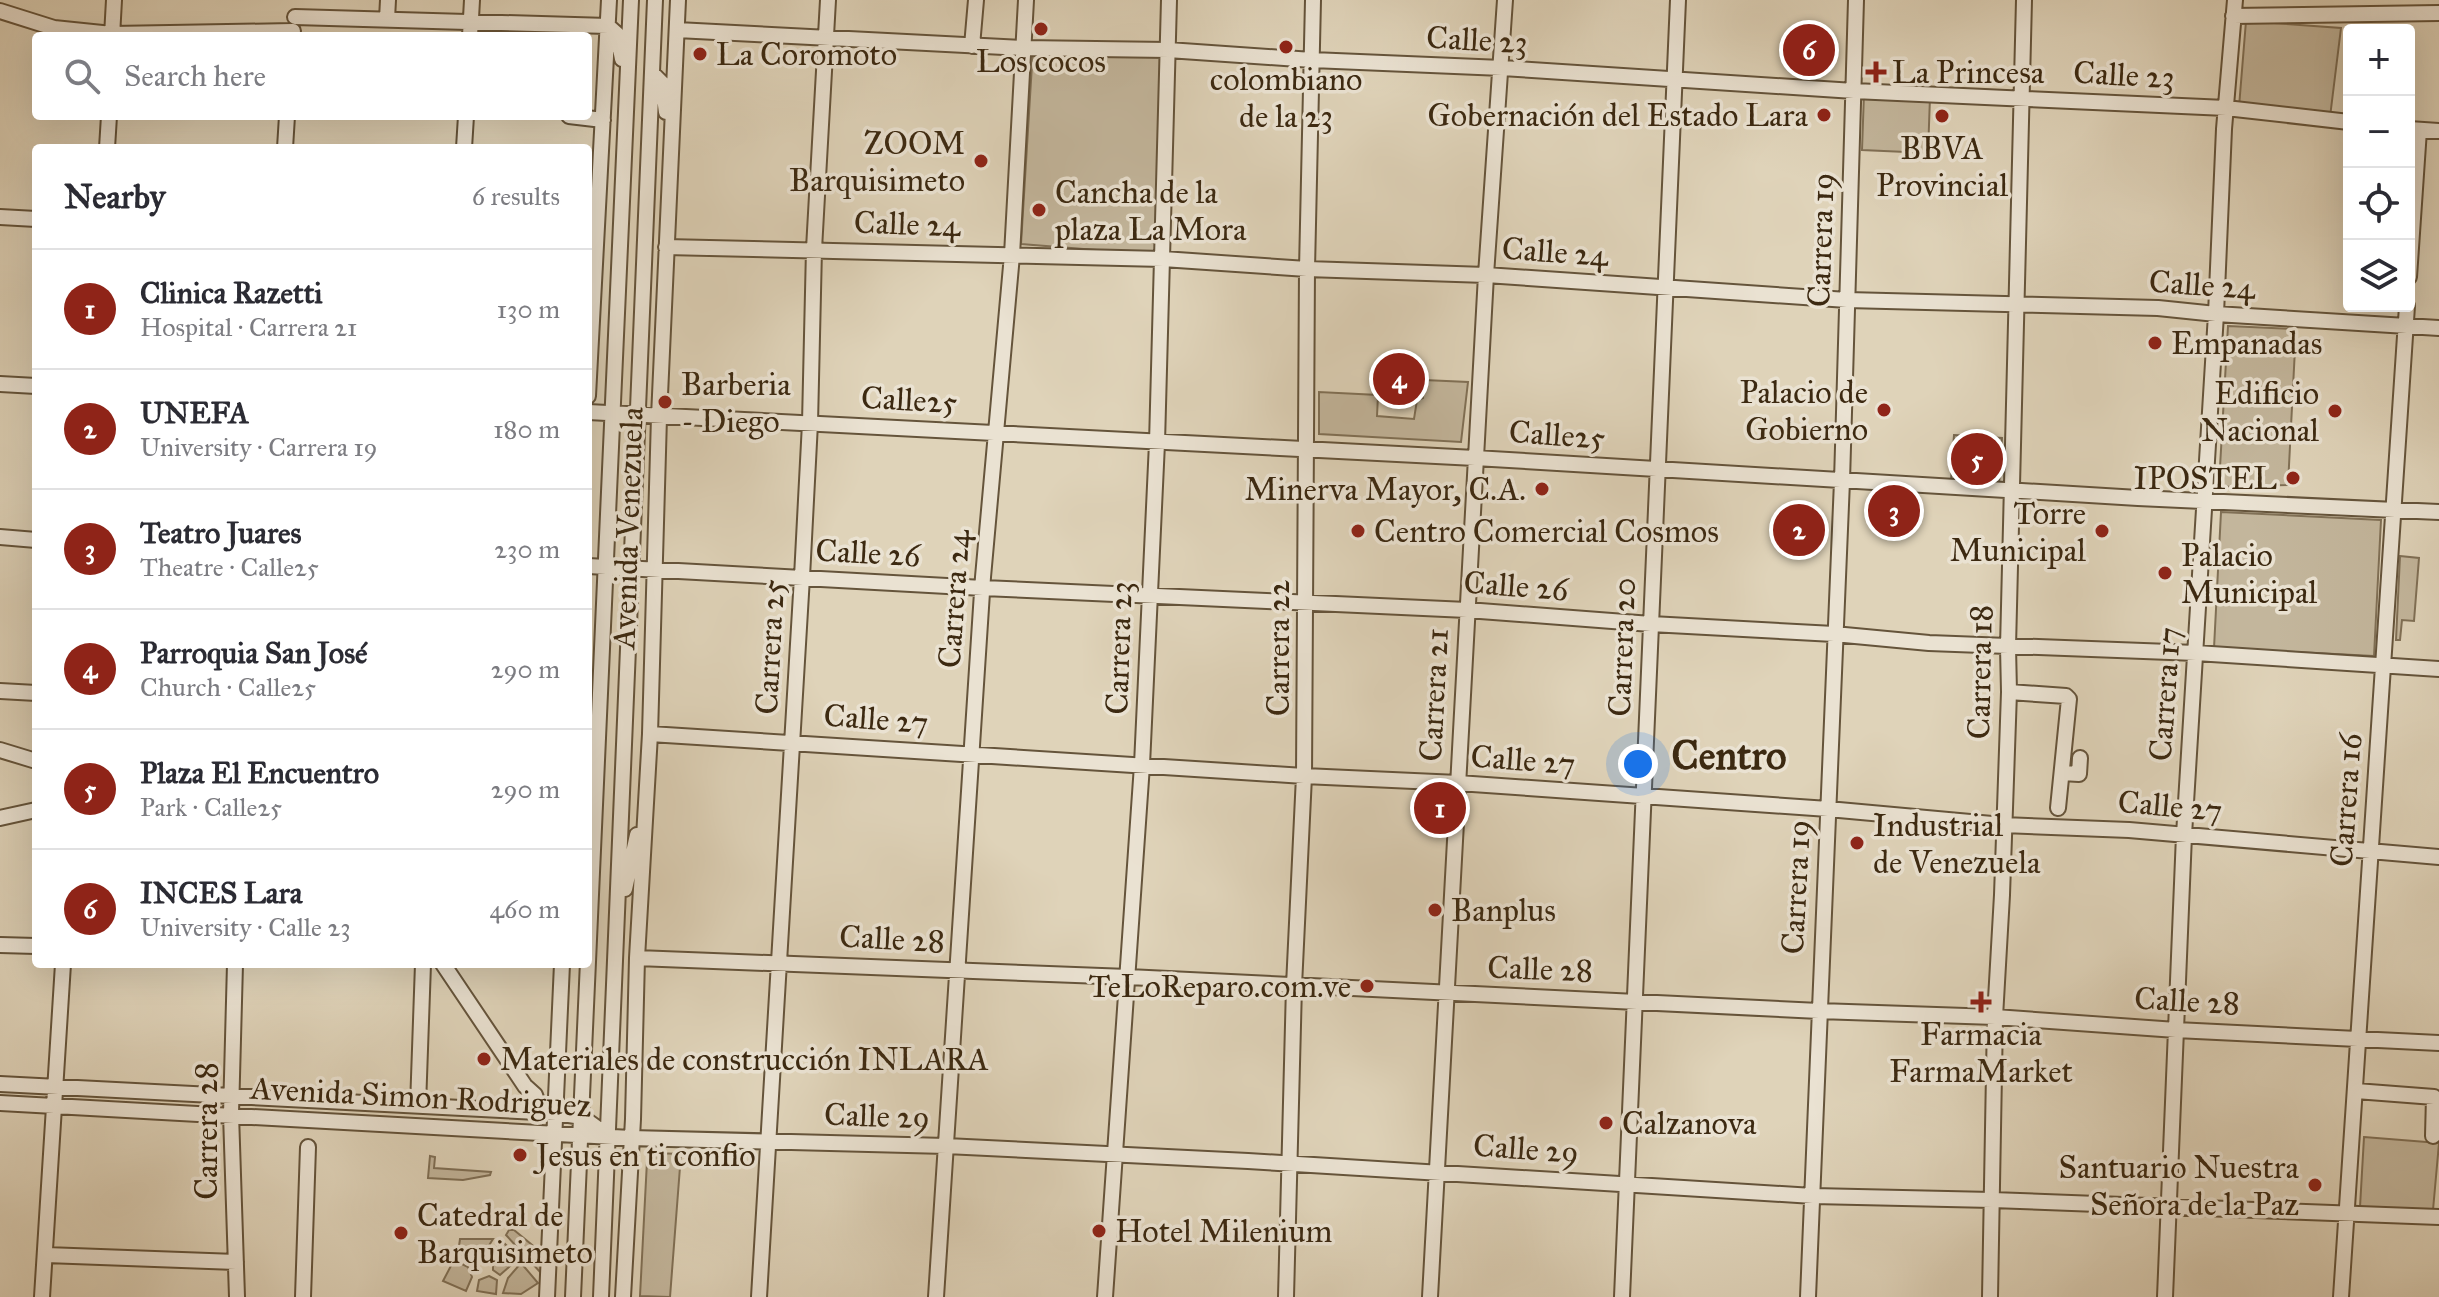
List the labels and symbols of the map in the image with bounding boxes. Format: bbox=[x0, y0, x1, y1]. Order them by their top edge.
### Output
street label: Calle 23 bbox=[1425, 18, 1529, 62]
marker: Los cocos bbox=[1032, 20, 1050, 38]
pin: 6 bbox=[1783, 20, 1835, 80]
place label: La Coromoto bbox=[716, 35, 897, 74]
marker: colombiano de la 23 bbox=[1277, 38, 1295, 56]
place label: Los cocos bbox=[976, 42, 1106, 81]
marker: La Coromoto bbox=[691, 45, 709, 63]
place label: La Princesa bbox=[1892, 53, 2045, 92]
street label: Calle 23 bbox=[2072, 53, 2176, 97]
place label: colombiano de la 23 bbox=[1210, 60, 1362, 136]
marker: La Princesa bbox=[1867, 63, 1885, 81]
place label: Gobernación del Estado Lara bbox=[1427, 96, 1808, 135]
marker: Gobernación del Estado Lara bbox=[1815, 106, 1833, 124]
marker: BBVA Provincial bbox=[1933, 107, 1951, 125]
place label: ZOOM Barquisimeto bbox=[789, 124, 965, 200]
place label: BBVA Provincial bbox=[1876, 129, 2008, 205]
marker: ZOOM Barquisimeto bbox=[972, 152, 990, 170]
street label: Carrera 19 bbox=[1799, 172, 1843, 308]
place label: Cancha de la plaza La Mora bbox=[1054, 173, 1247, 249]
marker: Cancha de la plaza La Mora bbox=[1030, 201, 1048, 219]
street label: Calle 24 bbox=[853, 203, 962, 245]
street label: Calle 24 bbox=[1501, 229, 1611, 275]
street label: Calle 24 bbox=[2148, 262, 2258, 308]
place label: Empanadas bbox=[2171, 324, 2322, 363]
marker: Empanadas bbox=[2146, 334, 2164, 352]
pin: 4 bbox=[1373, 349, 1425, 409]
place label: Barberia - Diego bbox=[681, 365, 791, 441]
place label: Palacio de Gobierno bbox=[1740, 373, 1868, 449]
place label: Edificio Nacional bbox=[2201, 374, 2319, 450]
street label: Calle25 bbox=[860, 378, 958, 422]
marker: Barberia - Diego bbox=[656, 393, 674, 411]
marker: Palacio de Gobierno bbox=[1875, 401, 1893, 419]
marker: Edificio Nacional bbox=[2326, 402, 2344, 420]
street label: Avenida Venezuela bbox=[604, 406, 652, 652]
street label: Calle25 bbox=[1508, 412, 1607, 458]
pin: 5 bbox=[1951, 429, 2003, 489]
place label: IPOSTEL bbox=[2134, 459, 2277, 498]
marker: IPOSTEL bbox=[2284, 469, 2302, 487]
place label: Minerva Mayor, C.A. bbox=[1244, 470, 1526, 509]
marker: Minerva Mayor, C.A. bbox=[1533, 480, 1551, 498]
pin: 3 bbox=[1868, 481, 1920, 541]
place label: Torre Municipal bbox=[1950, 494, 2086, 570]
pin: 2 bbox=[1773, 500, 1825, 560]
place label: Centro Comercial Cosmos bbox=[1374, 512, 1719, 551]
marker: Centro Comercial Cosmos bbox=[1349, 522, 1367, 540]
marker: Torre Municipal bbox=[2093, 522, 2111, 540]
street label: Carrera 24 bbox=[930, 527, 978, 669]
street label: Calle 26 bbox=[815, 531, 923, 575]
place label: Palacio Municipal bbox=[2181, 536, 2318, 612]
street label: Calle 26 bbox=[1462, 563, 1571, 609]
marker: Palacio Municipal bbox=[2156, 564, 2174, 582]
street label: Carrera 20 bbox=[1600, 577, 1644, 717]
street label: Carrera 25 bbox=[747, 578, 793, 716]
street label: Carrera 22 bbox=[1259, 580, 1298, 716]
street label: Carrera 23 bbox=[1097, 581, 1141, 715]
street label: Carrera 18 bbox=[1959, 604, 2001, 740]
street label: Carrera 17 bbox=[2141, 626, 2189, 762]
street label: Carrera 21 bbox=[1411, 627, 1457, 763]
street label: Calle 27 bbox=[822, 696, 930, 742]
street label: Carrera 16 bbox=[2322, 730, 2370, 868]
district label: Centro bbox=[1672, 731, 1786, 780]
street label: Calle 27 bbox=[1469, 737, 1577, 783]
your location bbox=[1618, 744, 1658, 784]
pin: 1 bbox=[1414, 778, 1466, 838]
street label: Calle 27 bbox=[2116, 782, 2224, 830]
place label: Industrial de Venezuela bbox=[1873, 806, 2041, 882]
street label: Carrera 19 bbox=[1773, 819, 1819, 955]
marker: Industrial de Venezuela bbox=[1848, 834, 1866, 852]
place label: Banplus bbox=[1451, 891, 1556, 930]
marker: Banplus bbox=[1426, 901, 1444, 919]
street label: Calle 28 bbox=[838, 917, 946, 961]
street label: Calle 28 bbox=[1487, 948, 1593, 990]
place label: TeLoReparo.com.ve bbox=[1088, 967, 1351, 1006]
marker: TeLoReparo.com.ve bbox=[1358, 977, 1376, 995]
street label: Calle 28 bbox=[2133, 979, 2241, 1023]
marker: Farmacia FarmaMarket bbox=[1972, 993, 1990, 1011]
place label: Farmacia FarmaMarket bbox=[1889, 1015, 2073, 1091]
place label: Materiales de construcción INLARA bbox=[500, 1040, 989, 1079]
marker: Materiales de construcción INLARA bbox=[475, 1050, 493, 1068]
street label: Carrera 28 bbox=[187, 1062, 226, 1200]
street label: Avenida Simon Rodriguez bbox=[247, 1068, 593, 1125]
street label: Calle 29 bbox=[823, 1095, 931, 1137]
place label: Calzanova bbox=[1622, 1104, 1757, 1143]
marker: Calzanova bbox=[1597, 1114, 1615, 1132]
street label: Calle 29 bbox=[1472, 1126, 1580, 1172]
place label: Jesus en ti confio bbox=[533, 1136, 756, 1175]
marker: Jesus en ti confio bbox=[511, 1146, 529, 1164]
place label: Santuario Nuestra Señora de la Paz bbox=[2059, 1148, 2299, 1224]
marker: Santuario Nuestra Señora de la Paz bbox=[2306, 1176, 2324, 1194]
place label: Catedral de Barquisimeto bbox=[417, 1196, 593, 1272]
place label: Hotel Milenium bbox=[1115, 1212, 1332, 1251]
marker: Hotel Milenium bbox=[1090, 1222, 1108, 1240]
marker: Catedral de Barquisimeto bbox=[392, 1224, 410, 1242]

